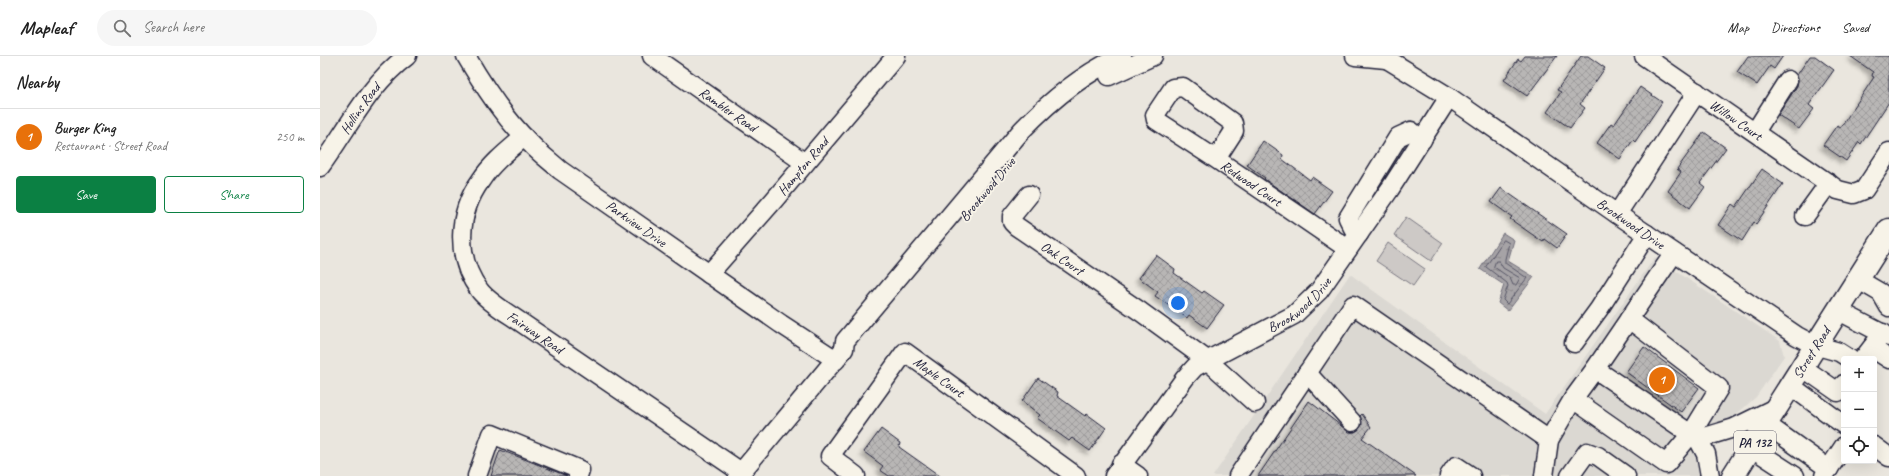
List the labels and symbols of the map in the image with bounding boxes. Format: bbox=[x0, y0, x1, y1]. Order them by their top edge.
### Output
street label: Hollins Road bbox=[337, 78, 386, 137]
street label: Rambler Road bbox=[696, 84, 762, 137]
street label: Willow Court bbox=[1706, 96, 1766, 145]
street label: Hampton Road bbox=[774, 132, 834, 199]
street label: Brookwood Drive bbox=[956, 153, 1020, 225]
street label: Redwood Court bbox=[1217, 157, 1286, 211]
street label: Brookwood Drive bbox=[1593, 195, 1669, 254]
street label: Parkview Drive bbox=[603, 197, 671, 251]
street label: Oak Court bbox=[1038, 238, 1089, 280]
street label: Brookwood Drive bbox=[1265, 273, 1336, 336]
your location bbox=[1168, 293, 1188, 313]
street label: Fairway Road bbox=[504, 308, 569, 359]
street label: Street Road bbox=[1789, 322, 1836, 382]
street label: Maple Court bbox=[910, 353, 968, 402]
pin: 1 bbox=[1649, 365, 1675, 395]
road number: PA 132 bbox=[1734, 431, 1776, 453]

